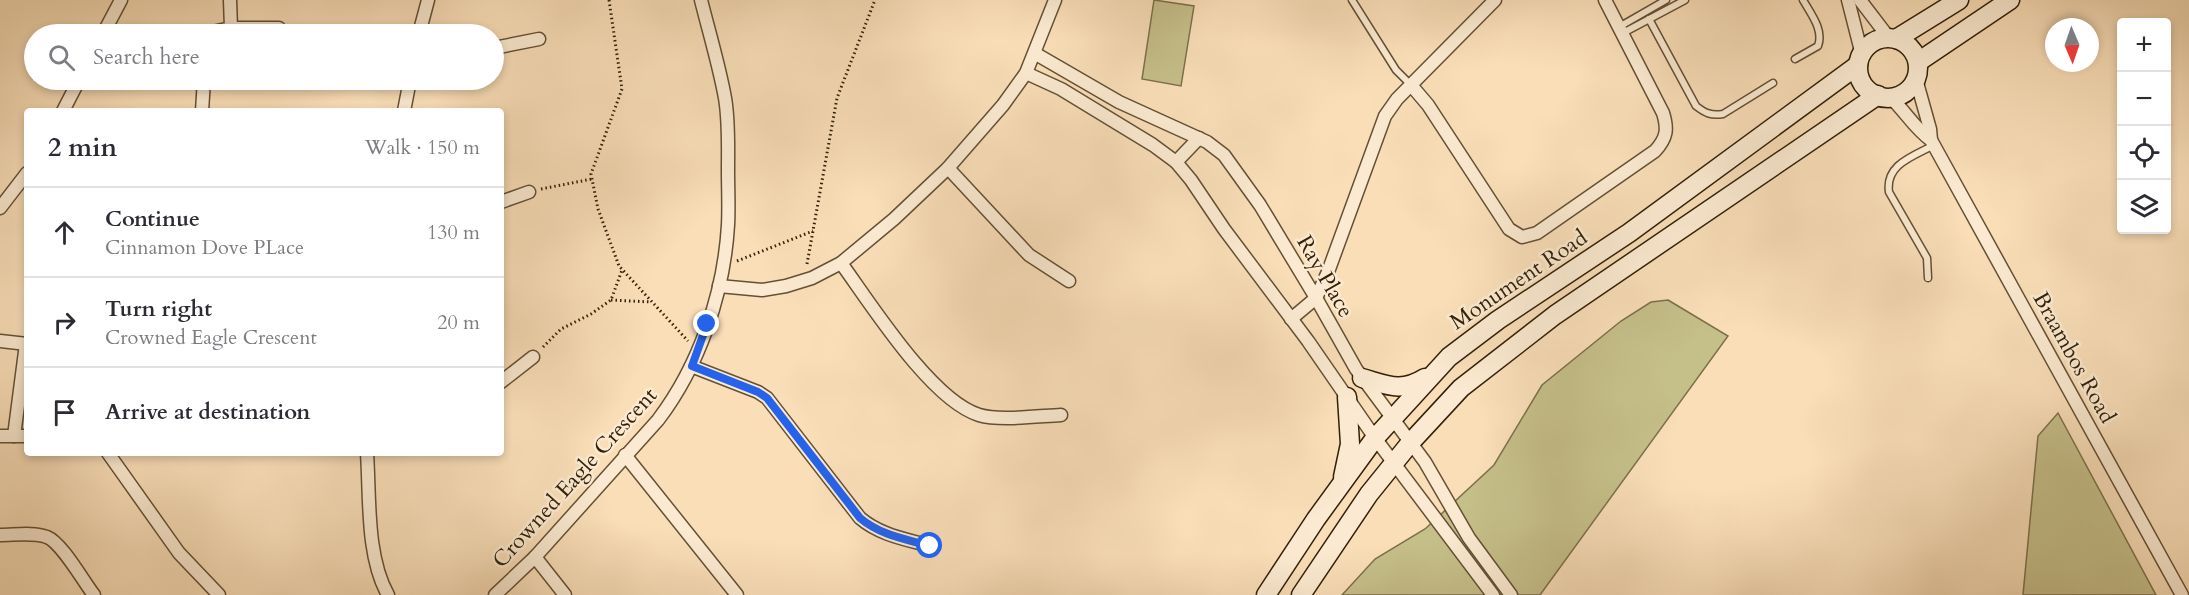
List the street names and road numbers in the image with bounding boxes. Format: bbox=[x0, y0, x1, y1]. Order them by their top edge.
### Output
street label: Monument Road bbox=[1444, 223, 1593, 337]
street label: Ray Place bbox=[1290, 230, 1361, 323]
street label: Braambos Road bbox=[2026, 286, 2123, 429]
street label: Crowned Eagle Crescent bbox=[486, 381, 664, 574]

